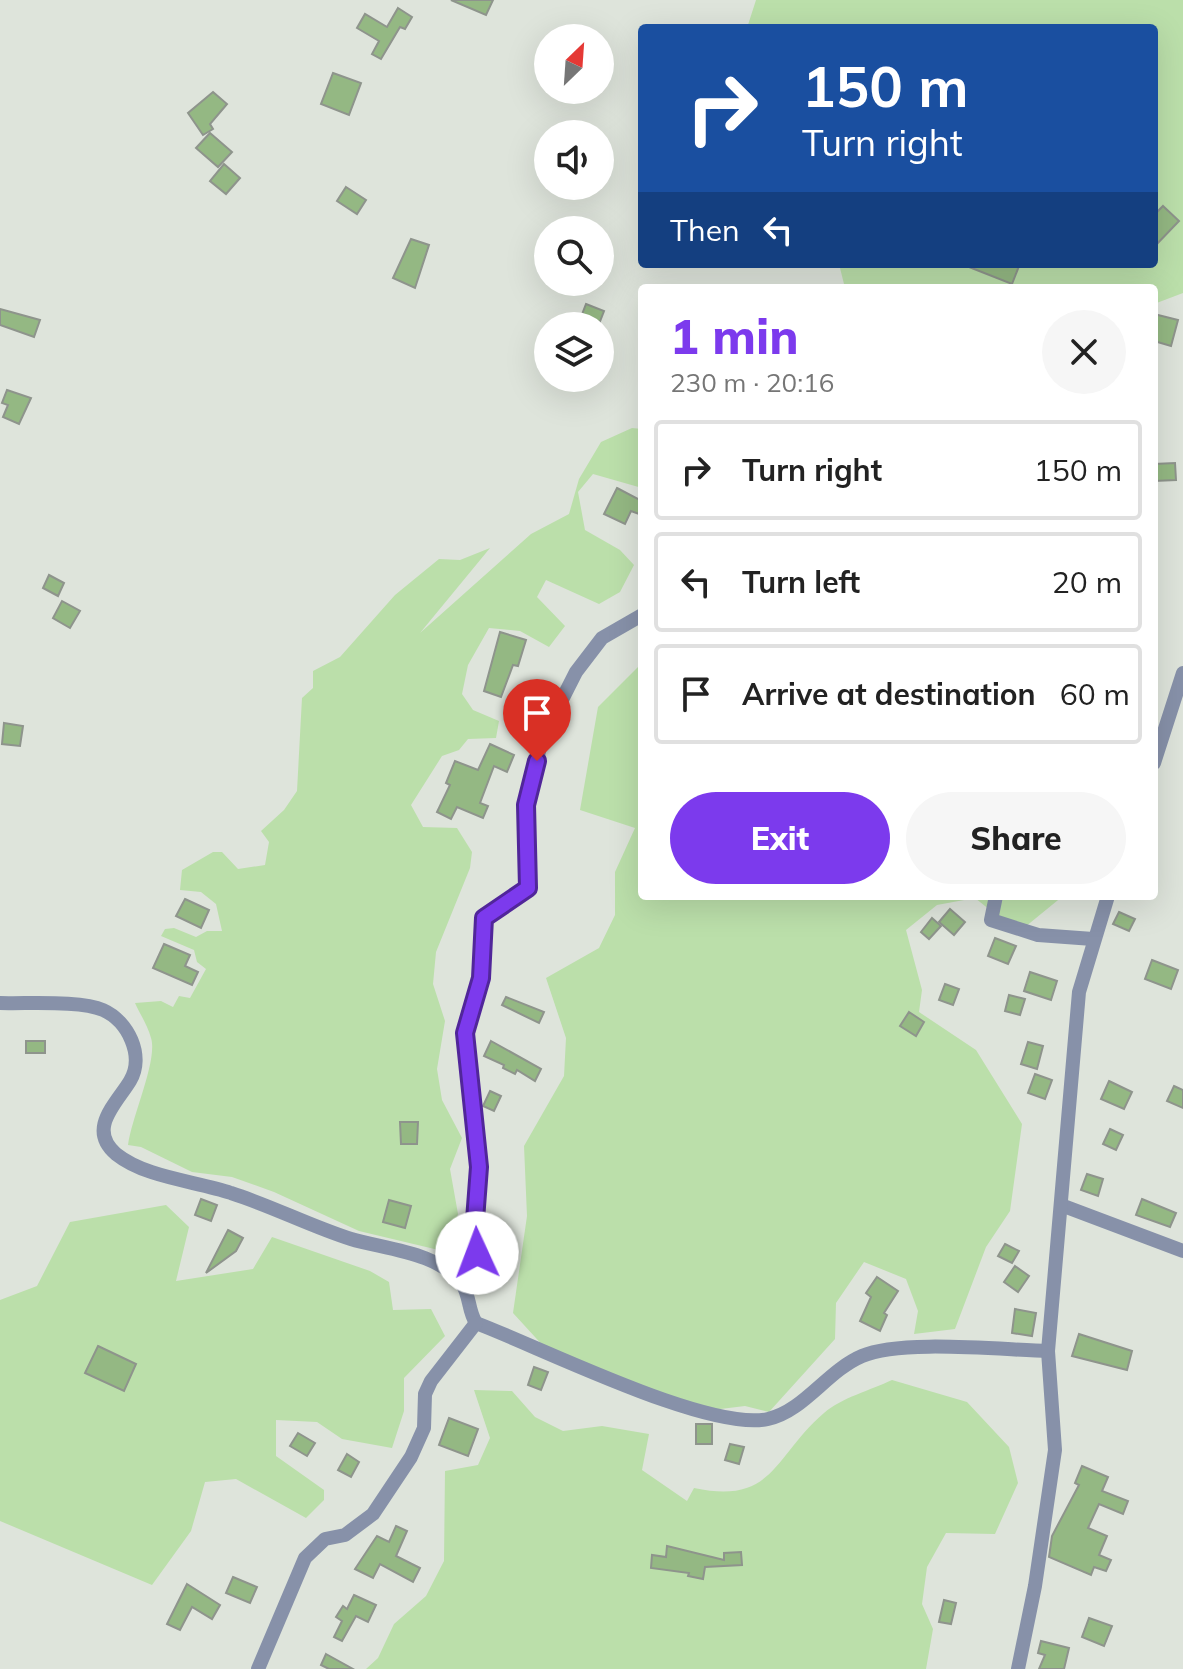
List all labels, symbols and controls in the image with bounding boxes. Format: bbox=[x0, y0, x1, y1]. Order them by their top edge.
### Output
north arrow bbox=[534, 24, 614, 104]
map controls bbox=[534, 24, 614, 392]
text: 150 m bbox=[802, 51, 969, 121]
icon: right bbox=[670, 56, 774, 160]
button: sound bbox=[534, 120, 614, 200]
text: Turn right bbox=[802, 120, 963, 165]
icon: left bbox=[756, 208, 800, 252]
text: Then bbox=[670, 211, 740, 249]
button: search bbox=[534, 216, 614, 296]
text: 1 min bbox=[670, 306, 799, 366]
button: close bbox=[1042, 310, 1126, 394]
button: layers bbox=[534, 312, 614, 392]
text: 230 m · 20:16 bbox=[670, 366, 834, 399]
icon: right bbox=[674, 448, 718, 492]
text: Turn right bbox=[742, 451, 882, 489]
text: 150 m bbox=[1034, 451, 1122, 489]
icon: left bbox=[674, 560, 718, 604]
text: Turn left bbox=[742, 563, 860, 601]
text: 20 m bbox=[1052, 563, 1122, 601]
icon: arrive bbox=[674, 672, 718, 716]
text: Arrive at destination bbox=[742, 675, 1036, 713]
text: 60 m bbox=[1060, 675, 1130, 713]
pin bbox=[503, 679, 571, 761]
icon: arrive bbox=[515, 691, 559, 735]
button: Exit bbox=[670, 792, 890, 884]
button: Share bbox=[906, 792, 1126, 884]
position arrow bbox=[435, 1211, 519, 1295]

